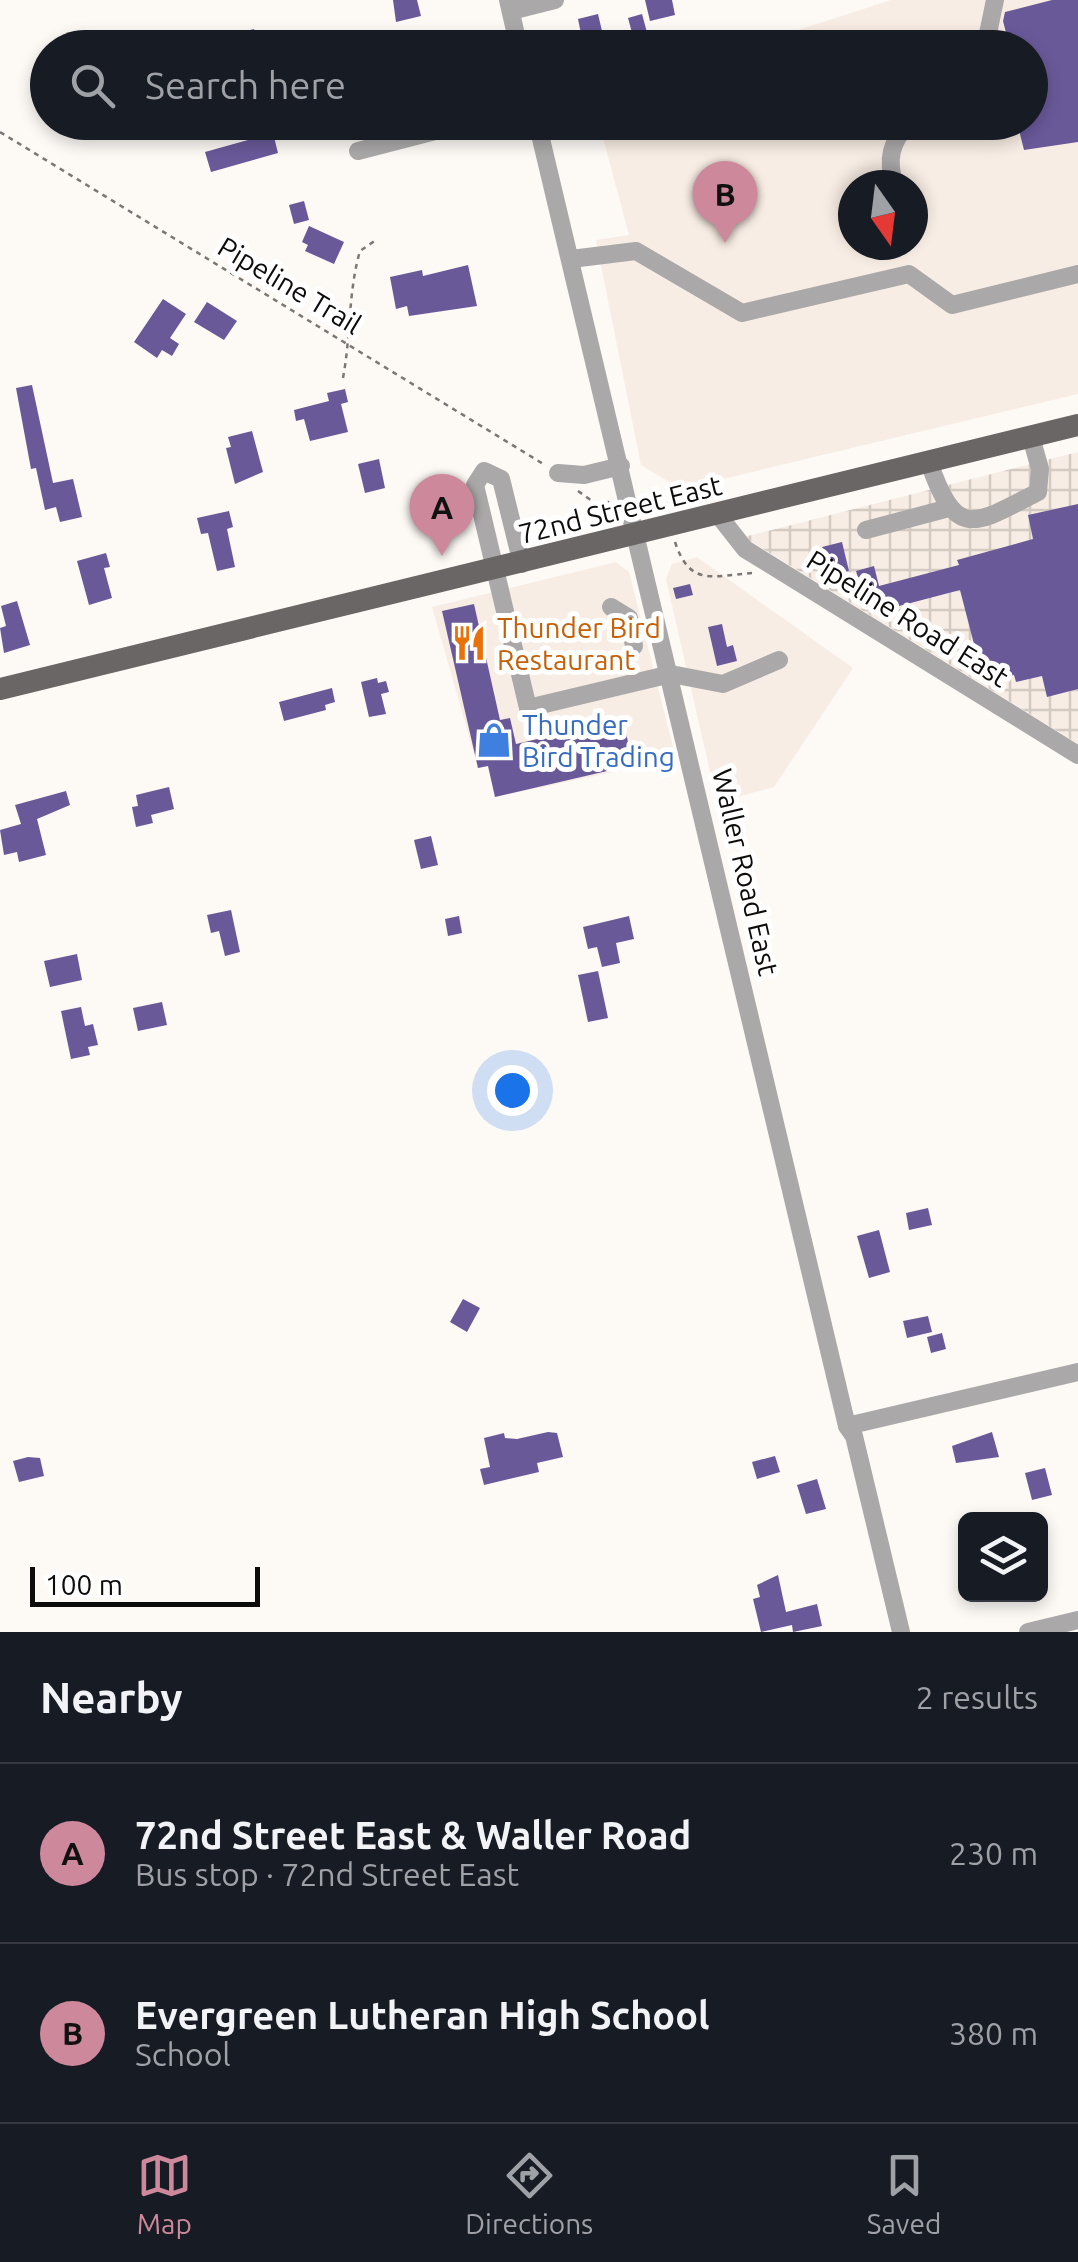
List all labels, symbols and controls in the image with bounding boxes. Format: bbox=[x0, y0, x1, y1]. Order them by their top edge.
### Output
search box bbox=[30, 30, 1048, 140]
icon: search bbox=[65, 58, 120, 113]
text: Search here bbox=[145, 64, 346, 106]
pin: B bbox=[692, 160, 758, 243]
north arrow bbox=[838, 170, 928, 260]
street label: Pipeline Trail bbox=[213, 230, 367, 340]
street label: 72nd Street East bbox=[515, 469, 725, 549]
pin: A bbox=[410, 474, 474, 556]
street label: Pipeline Road East bbox=[802, 544, 1014, 692]
place label: Thunder Bird Restaurant bbox=[497, 612, 661, 675]
restaurant icon: Thunder Bird Restaurant bbox=[450, 624, 488, 662]
place label: Thunder Bird Trading bbox=[522, 709, 675, 772]
shop icon: Thunder Bird Trading bbox=[475, 721, 513, 759]
street label: Waller Road East bbox=[707, 766, 785, 978]
your location bbox=[487, 1065, 538, 1116]
map controls bbox=[958, 1512, 1048, 1602]
button: layers bbox=[958, 1512, 1048, 1602]
scale bar bbox=[30, 1562, 260, 1606]
text: 100 m bbox=[45, 1569, 123, 1600]
text: Nearby bbox=[40, 1674, 183, 1721]
text: 2 results bbox=[916, 1679, 1038, 1715]
text: 72nd Street East & Waller Road bbox=[135, 1814, 691, 1856]
text: A bbox=[61, 1835, 84, 1871]
text: 230 m bbox=[949, 1835, 1038, 1871]
text: Bus stop · 72nd Street East bbox=[135, 1856, 519, 1892]
text: Evergreen Lutheran High School bbox=[135, 1994, 710, 2036]
text: B bbox=[62, 2015, 83, 2051]
text: 380 m bbox=[949, 2015, 1038, 2051]
text: School bbox=[135, 2036, 231, 2072]
tab: Map bbox=[137, 2148, 192, 2239]
tab: Directions bbox=[465, 2148, 593, 2239]
tab: Saved bbox=[867, 2148, 941, 2239]

